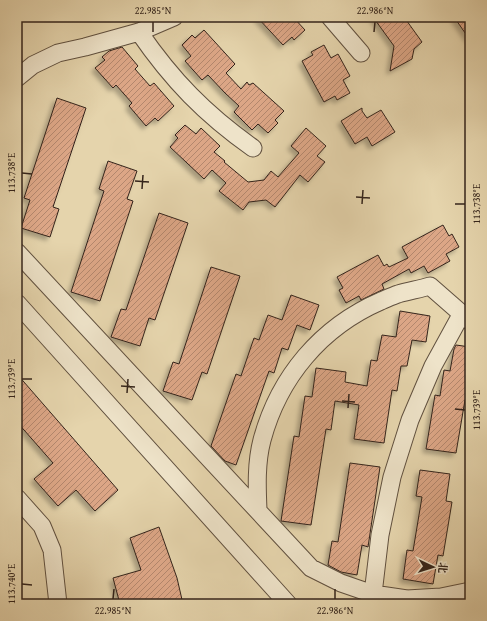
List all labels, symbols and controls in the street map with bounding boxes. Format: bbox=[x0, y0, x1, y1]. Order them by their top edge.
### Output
text: 22.985°N bbox=[135, 3, 172, 18]
text: 22.986°N bbox=[357, 3, 394, 18]
text: 113.738°E bbox=[4, 153, 19, 193]
text: 113.738°E bbox=[469, 184, 484, 224]
text: 113.739°E bbox=[4, 359, 19, 399]
text: 113.739°E bbox=[469, 390, 484, 430]
north arrow bbox=[413, 547, 453, 587]
text: 北 bbox=[435, 562, 451, 574]
text: 113.740°E bbox=[4, 564, 19, 604]
text: 22.985°N bbox=[95, 603, 132, 618]
text: 22.986°N bbox=[317, 603, 354, 618]

